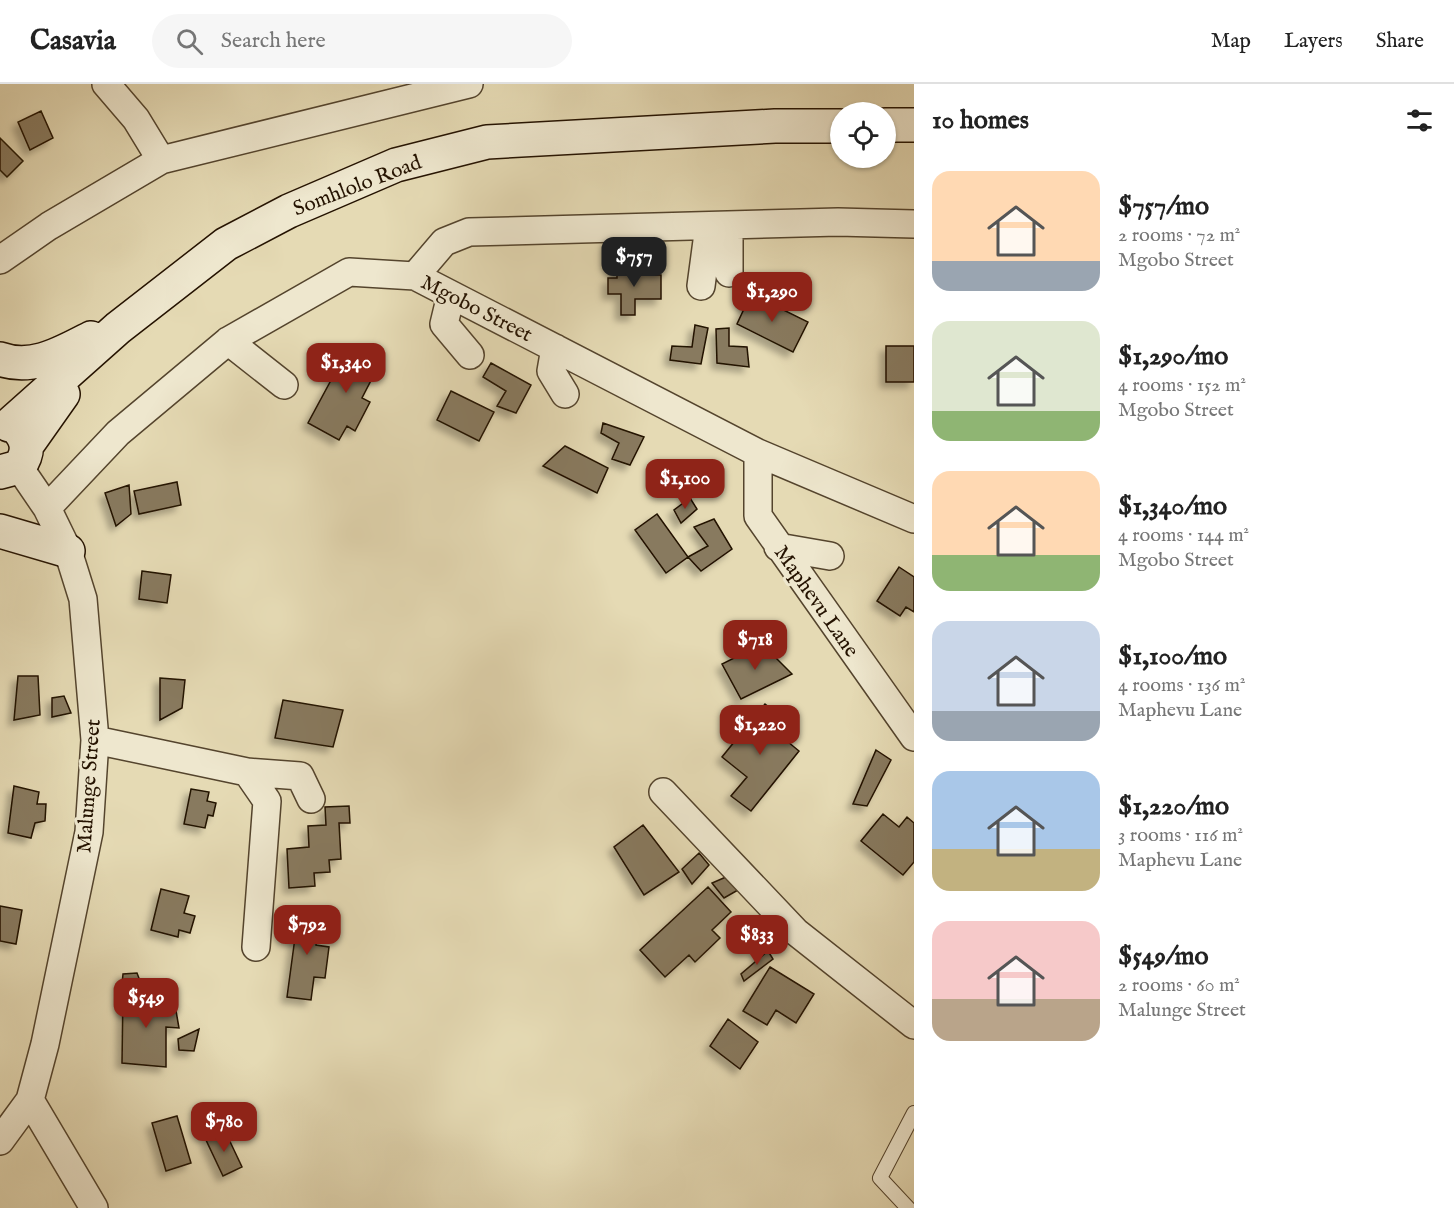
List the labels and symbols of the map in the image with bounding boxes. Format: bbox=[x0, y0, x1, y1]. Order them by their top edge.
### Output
street label: Somhlolo Road bbox=[290, 149, 426, 223]
pin: $757 bbox=[598, 237, 670, 288]
street label: Mgobo Street bbox=[416, 270, 537, 349]
pin: $1,290 bbox=[723, 272, 821, 323]
pin: $1,340 bbox=[297, 343, 395, 394]
pin: $1,100 bbox=[636, 459, 734, 510]
street label: Maphevu Lane bbox=[767, 541, 864, 663]
pin: $718 bbox=[719, 620, 791, 671]
pin: $1,220 bbox=[711, 705, 809, 756]
street label: Malunge Street bbox=[71, 718, 108, 854]
pin: $792 bbox=[271, 905, 343, 956]
pin: $833 bbox=[721, 915, 793, 966]
pin: $549 bbox=[110, 978, 182, 1029]
pin: $780 bbox=[188, 1102, 260, 1153]

